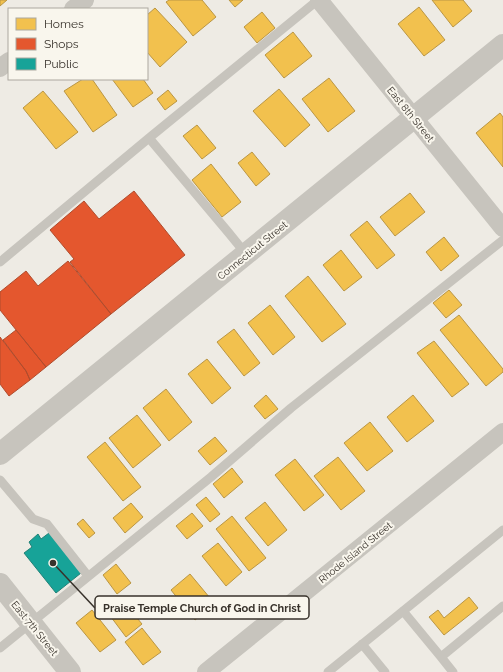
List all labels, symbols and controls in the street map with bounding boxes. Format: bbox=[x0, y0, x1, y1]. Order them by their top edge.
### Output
legend bbox=[8, 8, 148, 80]
text: Homes bbox=[44, 17, 84, 31]
text: Shops bbox=[44, 37, 79, 51]
text: Public bbox=[44, 57, 79, 71]
street label: East 8th Street bbox=[385, 85, 437, 145]
street label: Connecticut Street bbox=[215, 219, 290, 282]
street label: Rhode Island Street bbox=[317, 519, 395, 585]
callout: Praise Temple Church of God in Christ bbox=[95, 596, 309, 619]
street label: East 7th Street bbox=[9, 599, 60, 658]
text: Praise Temple Church of God in Christ bbox=[103, 602, 302, 615]

